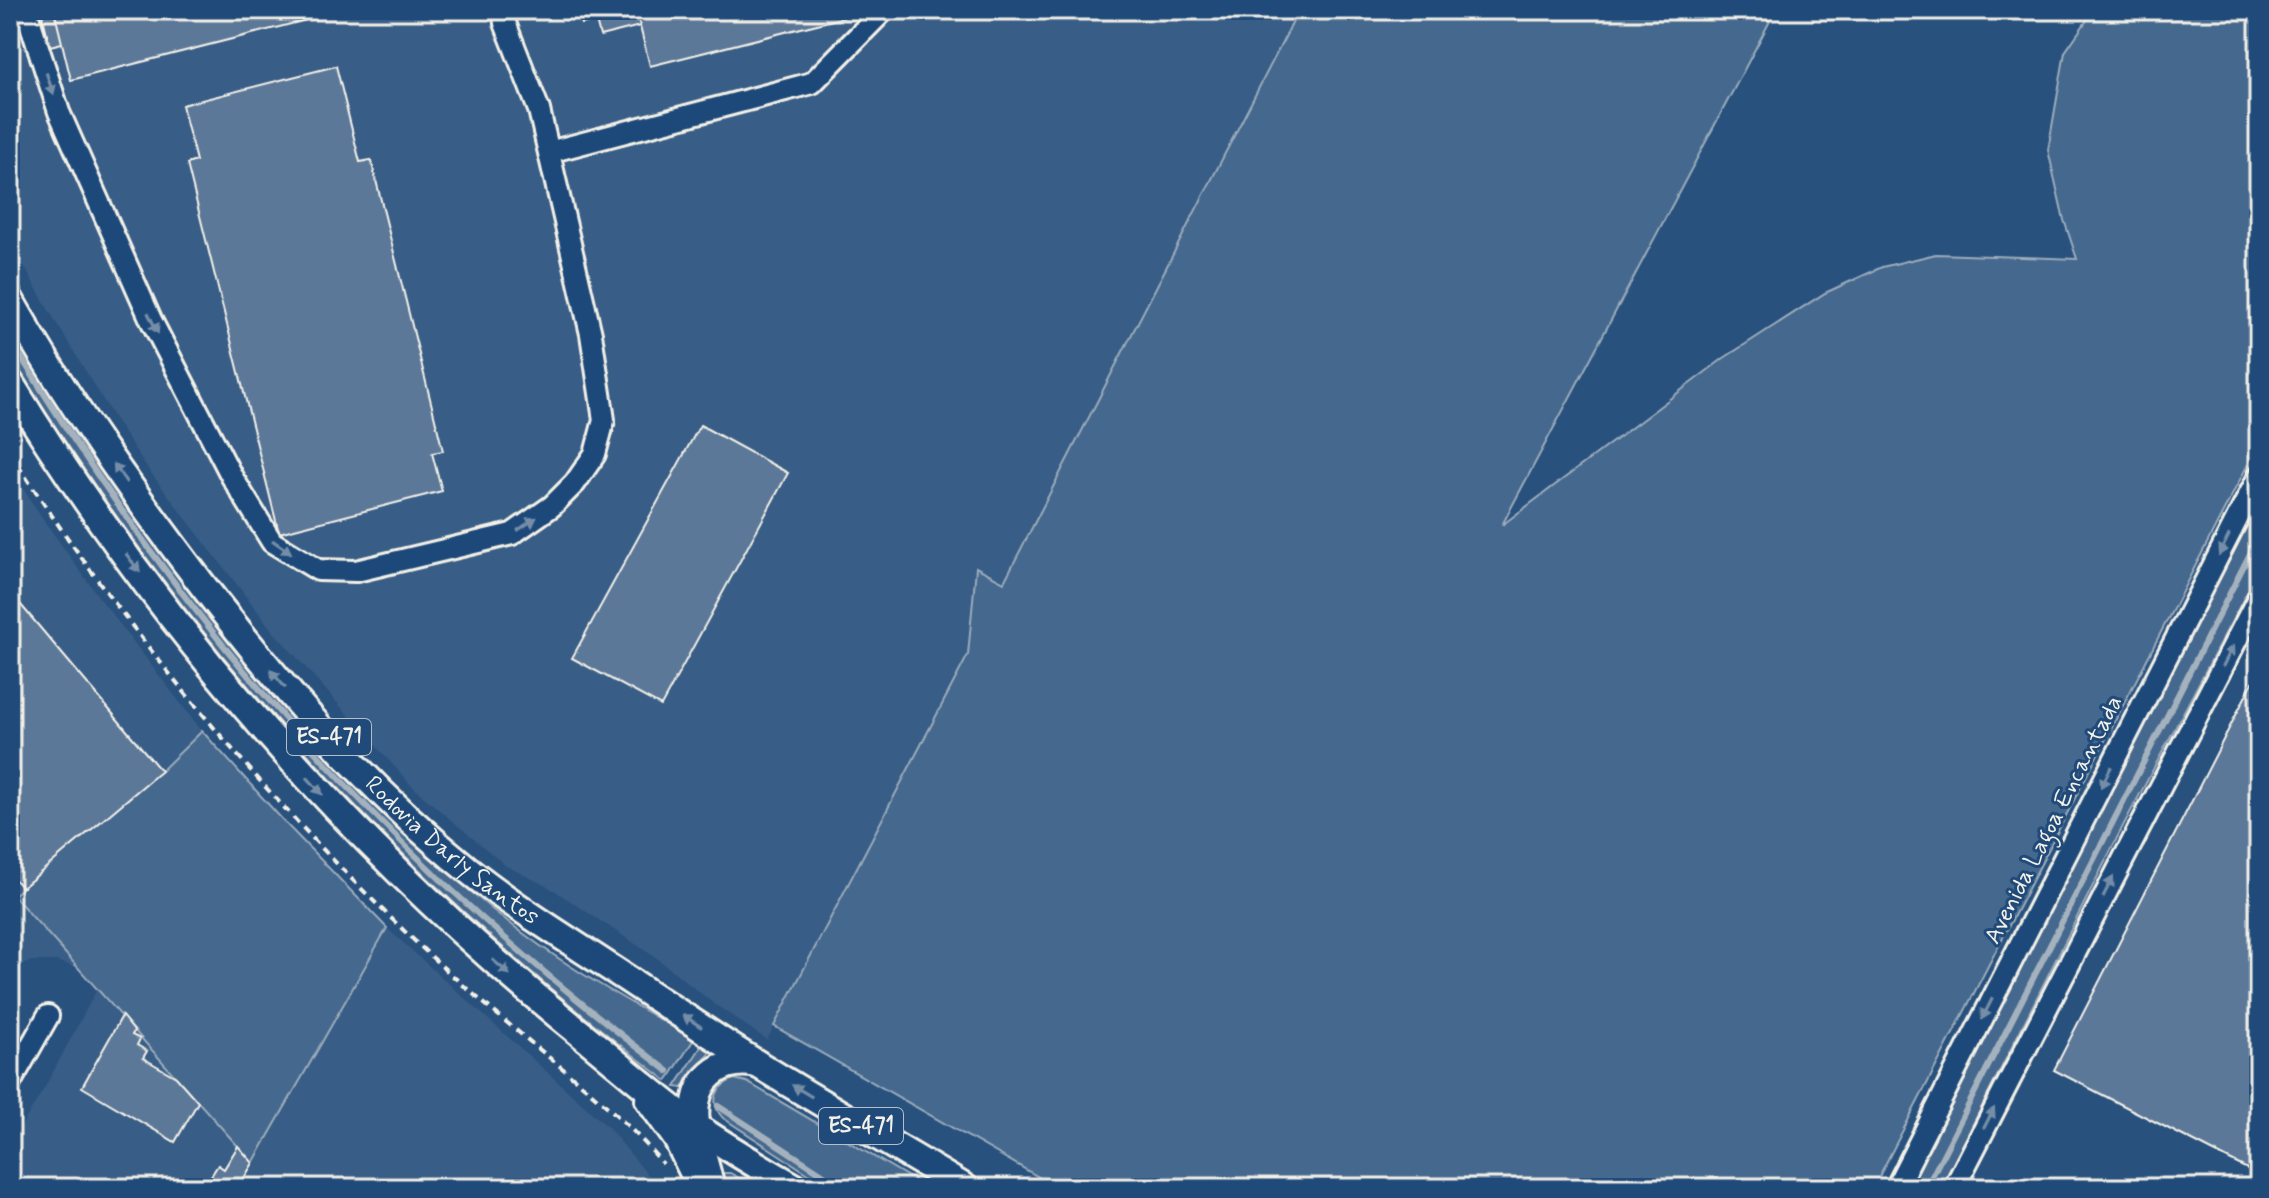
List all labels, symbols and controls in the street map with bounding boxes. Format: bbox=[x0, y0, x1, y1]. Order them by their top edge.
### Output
one-way arrow bbox=[45, 73, 57, 97]
one-way arrow bbox=[146, 311, 160, 335]
one-way arrow bbox=[113, 462, 128, 483]
one-way arrow bbox=[517, 516, 538, 531]
one-way arrow bbox=[2217, 534, 2230, 557]
one-way arrow bbox=[271, 539, 293, 555]
one-way arrow bbox=[124, 553, 140, 573]
one-way arrow bbox=[2221, 645, 2234, 668]
one-way arrow bbox=[270, 669, 287, 689]
street label: Avenida Lagoa Encantada bbox=[1978, 690, 2133, 951]
road number: ES-471 bbox=[287, 719, 371, 755]
one-way arrow bbox=[2099, 765, 2112, 788]
street label: Rodovia Darly Santos bbox=[358, 769, 546, 932]
one-way arrow bbox=[306, 776, 324, 795]
one-way arrow bbox=[2101, 876, 2114, 899]
one-way arrow bbox=[491, 958, 511, 975]
one-way arrow bbox=[1981, 997, 1994, 1020]
one-way arrow bbox=[681, 1014, 703, 1029]
one-way arrow bbox=[791, 1084, 813, 1098]
one-way arrow bbox=[1982, 1107, 1995, 1130]
road number: ES-471 bbox=[819, 1108, 903, 1144]

